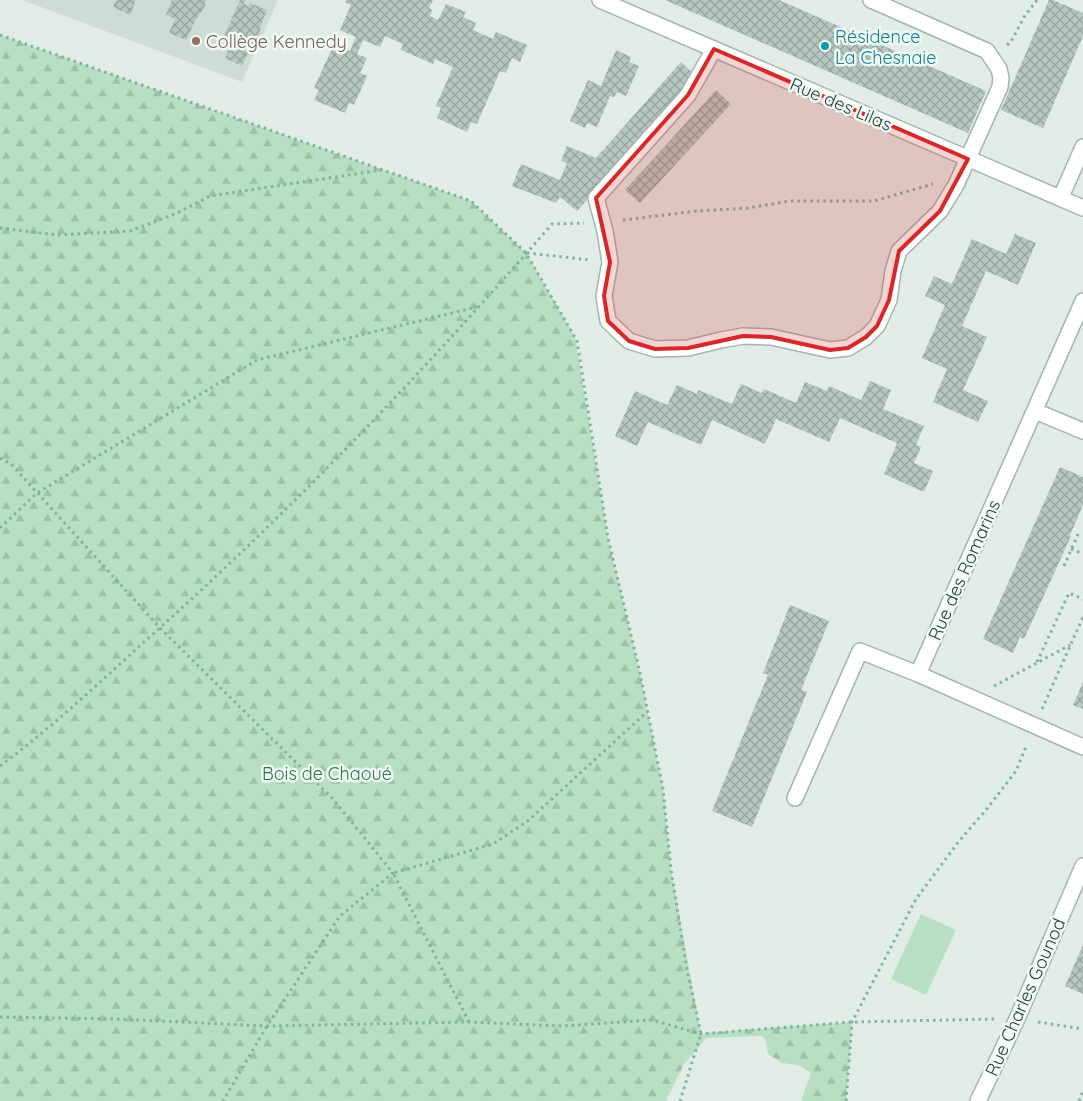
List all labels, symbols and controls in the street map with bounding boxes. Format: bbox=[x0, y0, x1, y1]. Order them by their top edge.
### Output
place label: Résidence La Chesnaie bbox=[835, 25, 936, 69]
place label: Collège Kennedy bbox=[206, 30, 347, 53]
marker: Collège Kennedy bbox=[190, 35, 202, 47]
marker: Résidence La Chesnaie bbox=[819, 40, 831, 52]
street label: Rue des Lilas bbox=[787, 72, 895, 136]
street label: Rue des Romarins bbox=[923, 496, 1005, 644]
park label: Bois de Chaoué bbox=[262, 762, 392, 785]
street label: Rue Charles Gounod bbox=[980, 915, 1070, 1079]

